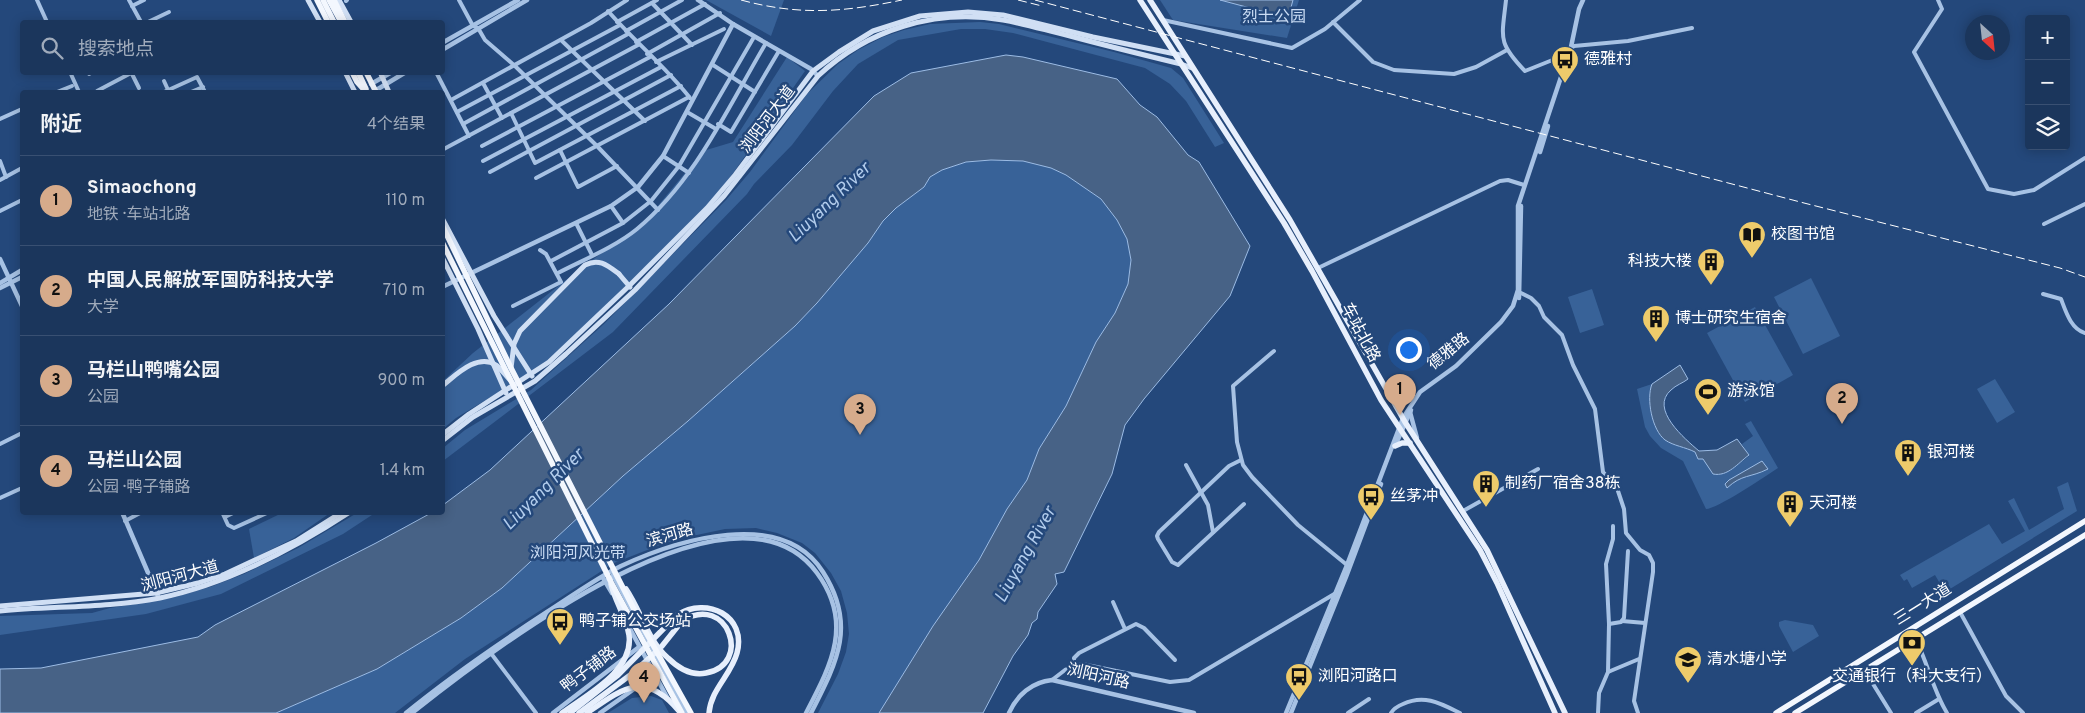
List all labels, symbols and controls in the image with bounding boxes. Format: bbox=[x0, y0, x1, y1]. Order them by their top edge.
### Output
park label: 烈士公园 bbox=[1242, 8, 1306, 28]
north arrow bbox=[1965, 15, 2010, 60]
map controls bbox=[2025, 15, 2070, 150]
button: + bbox=[2025, 15, 2070, 60]
search box bbox=[20, 20, 445, 75]
icon: search bbox=[38, 34, 66, 62]
text: 搜索地点 bbox=[78, 38, 154, 62]
bus stop icon: 德雅村 bbox=[1550, 45, 1580, 84]
place label: 德雅村 bbox=[1584, 50, 1632, 70]
button: − bbox=[2025, 60, 2070, 105]
street label: 浏阳河大道 bbox=[736, 82, 800, 158]
button: layers bbox=[2025, 105, 2070, 150]
text: 附近 bbox=[40, 112, 82, 139]
text: 4个结果 bbox=[367, 115, 425, 135]
water label: Liuyang River bbox=[784, 156, 878, 248]
text: Simaochong bbox=[87, 176, 197, 200]
text: 1 bbox=[53, 191, 59, 211]
text: 110 m bbox=[385, 191, 425, 211]
text: 地铁 · 车站北路 bbox=[87, 205, 191, 225]
library icon: 校图书馆 bbox=[1737, 220, 1767, 259]
place label: 校图书馆 bbox=[1771, 225, 1835, 245]
building icon: 科技大楼 bbox=[1696, 247, 1726, 286]
place label: 科技大楼 bbox=[1628, 252, 1692, 272]
text: 中国人民解放军国防科技大学 bbox=[87, 269, 334, 293]
text: 2 bbox=[51, 281, 61, 301]
text: 710 m bbox=[383, 281, 425, 301]
text: 大学 bbox=[87, 298, 119, 318]
street label: 车站北路 bbox=[1336, 300, 1384, 366]
building icon: 博士研究生宿舍 bbox=[1641, 304, 1671, 343]
place label: 博士研究生宿舍 bbox=[1675, 309, 1787, 329]
street label: 德雅路 bbox=[1424, 329, 1474, 375]
your location bbox=[1396, 337, 1422, 363]
text: 马栏山鸭嘴公园 bbox=[87, 359, 220, 383]
text: 3 bbox=[51, 371, 61, 391]
text: 900 m bbox=[378, 371, 425, 391]
pin: 1 bbox=[1384, 374, 1416, 415]
sports icon: 游泳馆 bbox=[1693, 377, 1723, 416]
place label: 游泳馆 bbox=[1727, 382, 1775, 402]
pin: 2 bbox=[1826, 383, 1858, 424]
text: 公园 bbox=[87, 388, 119, 408]
pin: 3 bbox=[844, 394, 876, 435]
building icon: 银河楼 bbox=[1893, 438, 1923, 477]
water label: Liuyang River bbox=[498, 443, 591, 536]
place label: 银河楼 bbox=[1927, 443, 1975, 463]
text: 马栏山公园 bbox=[87, 449, 182, 473]
text: 4 bbox=[51, 461, 61, 481]
text: 1.4 km bbox=[380, 461, 425, 481]
building icon: 制药厂宿舍38栋 bbox=[1471, 469, 1501, 508]
place label: 制药厂宿舍38栋 bbox=[1505, 474, 1620, 494]
text: 公园 · 鸭子铺路 bbox=[87, 478, 191, 498]
bus stop icon: 丝茅冲 bbox=[1356, 482, 1386, 521]
place label: 丝茅冲 bbox=[1390, 487, 1438, 507]
building icon: 天河楼 bbox=[1775, 489, 1805, 528]
place label: 天河楼 bbox=[1809, 494, 1857, 514]
water label: Liuyang River bbox=[990, 501, 1063, 607]
street label: 滨河路 bbox=[644, 520, 696, 552]
park label: 浏阳河风光带 bbox=[530, 544, 626, 564]
street label: 浏阳河大道 bbox=[139, 557, 221, 597]
street label: 三一大道 bbox=[1891, 580, 1955, 630]
bus stop icon: 鸭子铺公交场站 bbox=[545, 607, 575, 646]
place label: 鸭子铺公交场站 bbox=[579, 612, 691, 632]
bank icon: 交通银行（科大支行） bbox=[1897, 628, 1927, 667]
street label: 鸭子铺路 bbox=[557, 643, 621, 697]
school or university icon: 清水塘小学 bbox=[1673, 645, 1703, 684]
place label: 清水塘小学 bbox=[1707, 650, 1787, 670]
street label: 浏阳河路 bbox=[1065, 660, 1131, 694]
pin: 4 bbox=[628, 662, 660, 703]
bus stop icon: 浏阳河路口 bbox=[1284, 662, 1314, 701]
place label: 浏阳河路口 bbox=[1318, 667, 1398, 687]
place label: 交通银行（科大支行） bbox=[1832, 667, 1992, 687]

